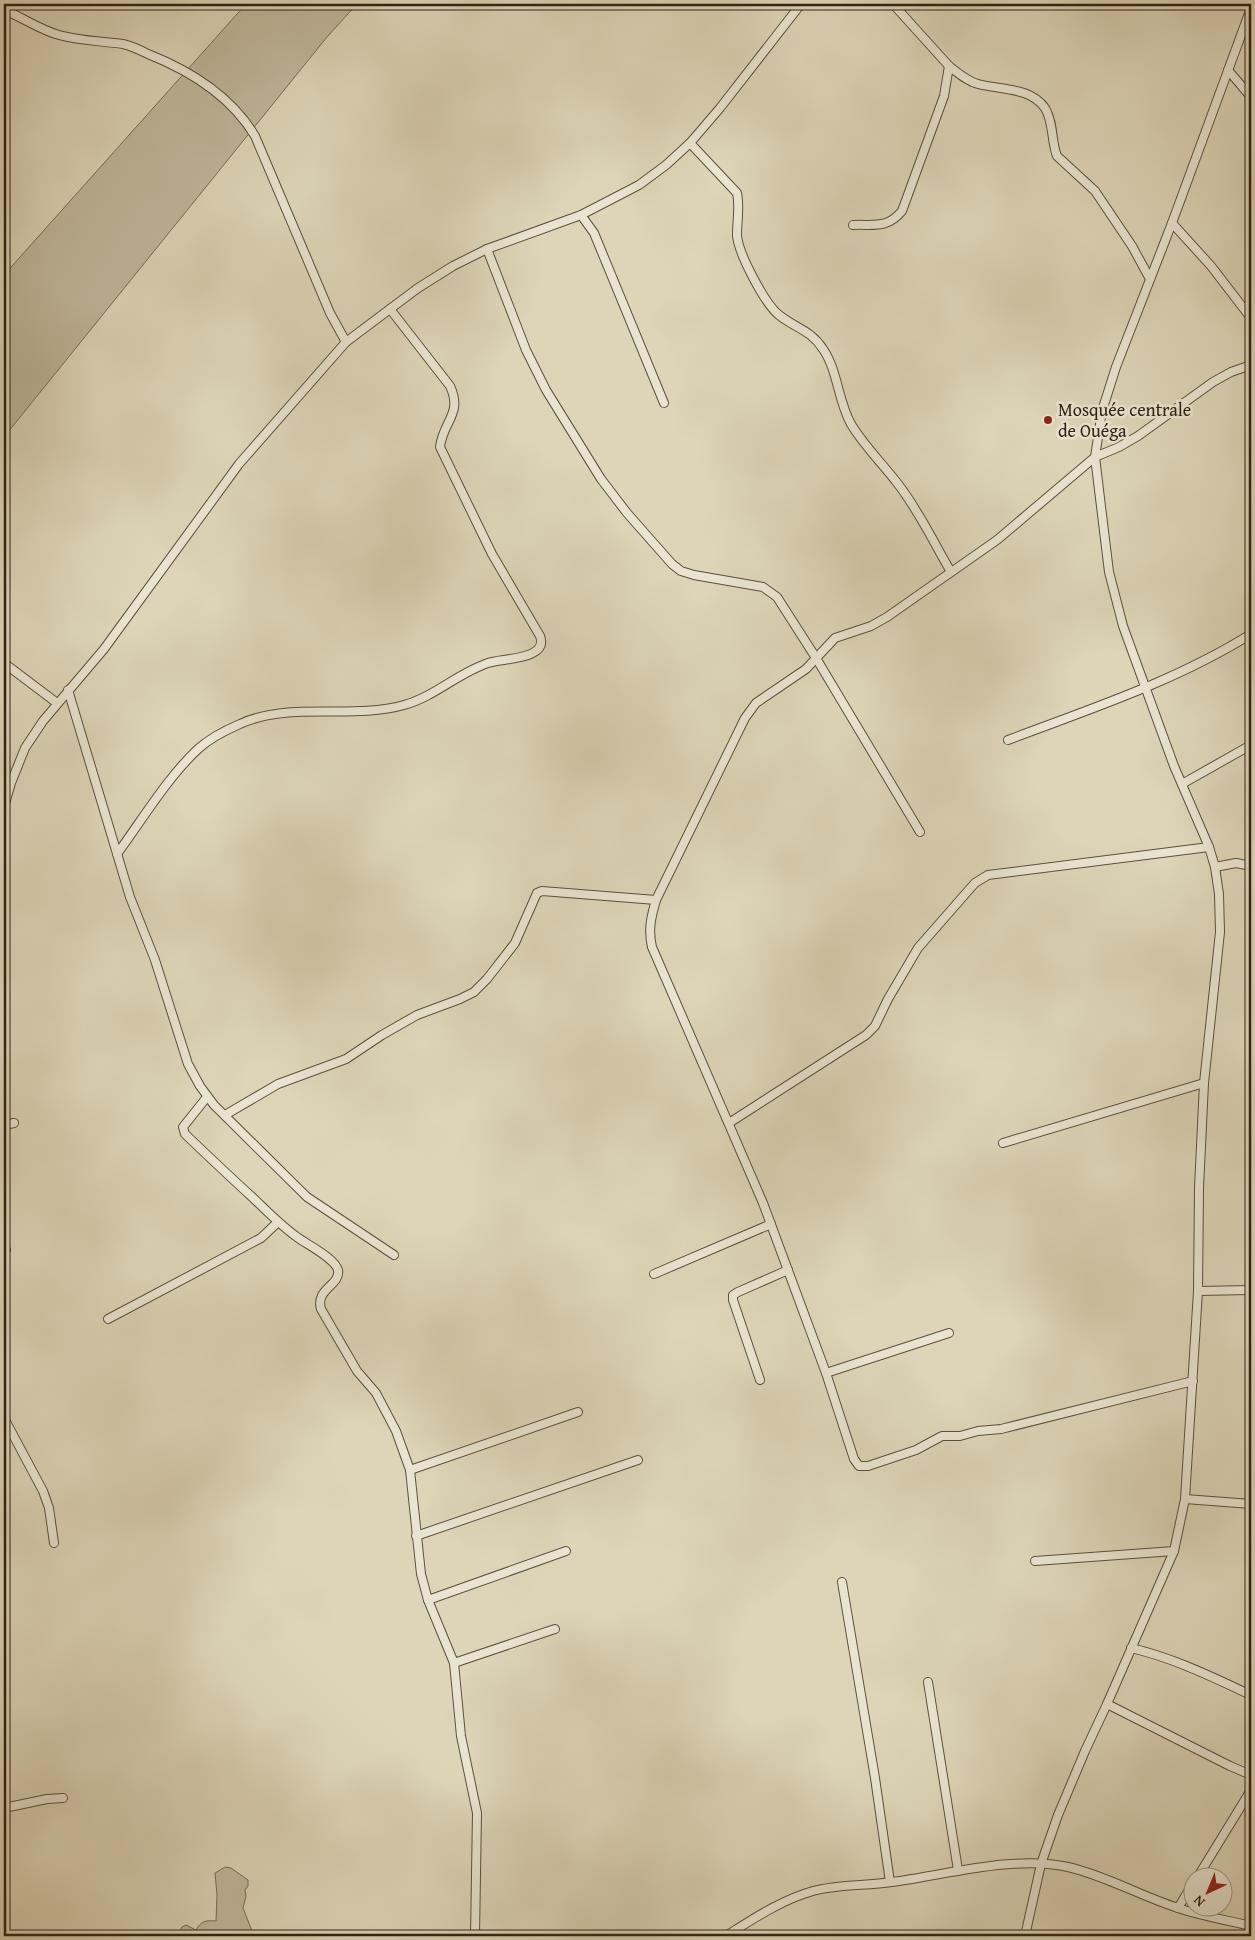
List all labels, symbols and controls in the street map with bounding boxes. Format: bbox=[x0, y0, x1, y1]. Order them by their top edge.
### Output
place label: Mosquée centrale de Ouéga bbox=[1058, 396, 1191, 444]
marker: Mosquée centrale de Ouéga bbox=[1042, 414, 1054, 426]
north arrow bbox=[1182, 1868, 1232, 1918]
text: N bbox=[1188, 1890, 1209, 1912]

